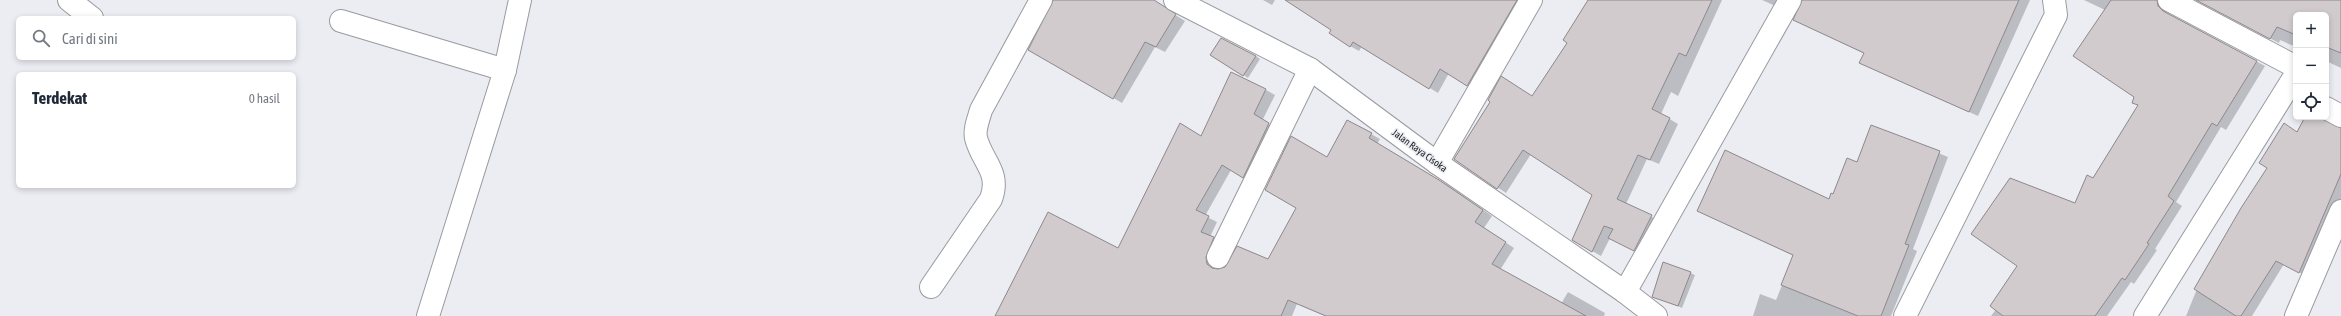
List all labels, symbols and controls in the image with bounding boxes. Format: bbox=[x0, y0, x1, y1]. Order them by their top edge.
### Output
map controls bbox=[2293, 12, 2329, 120]
button: + bbox=[2293, 12, 2329, 48]
search box bbox=[16, 16, 296, 60]
icon: search bbox=[30, 27, 52, 49]
text: Cari di sini bbox=[62, 30, 118, 47]
button: − bbox=[2293, 48, 2329, 84]
button: locate bbox=[2293, 84, 2329, 120]
text: Terdekat bbox=[32, 88, 87, 108]
text: 0 hasil bbox=[249, 91, 280, 106]
street label: Jalan Raya Cisoka bbox=[1390, 127, 1450, 174]

